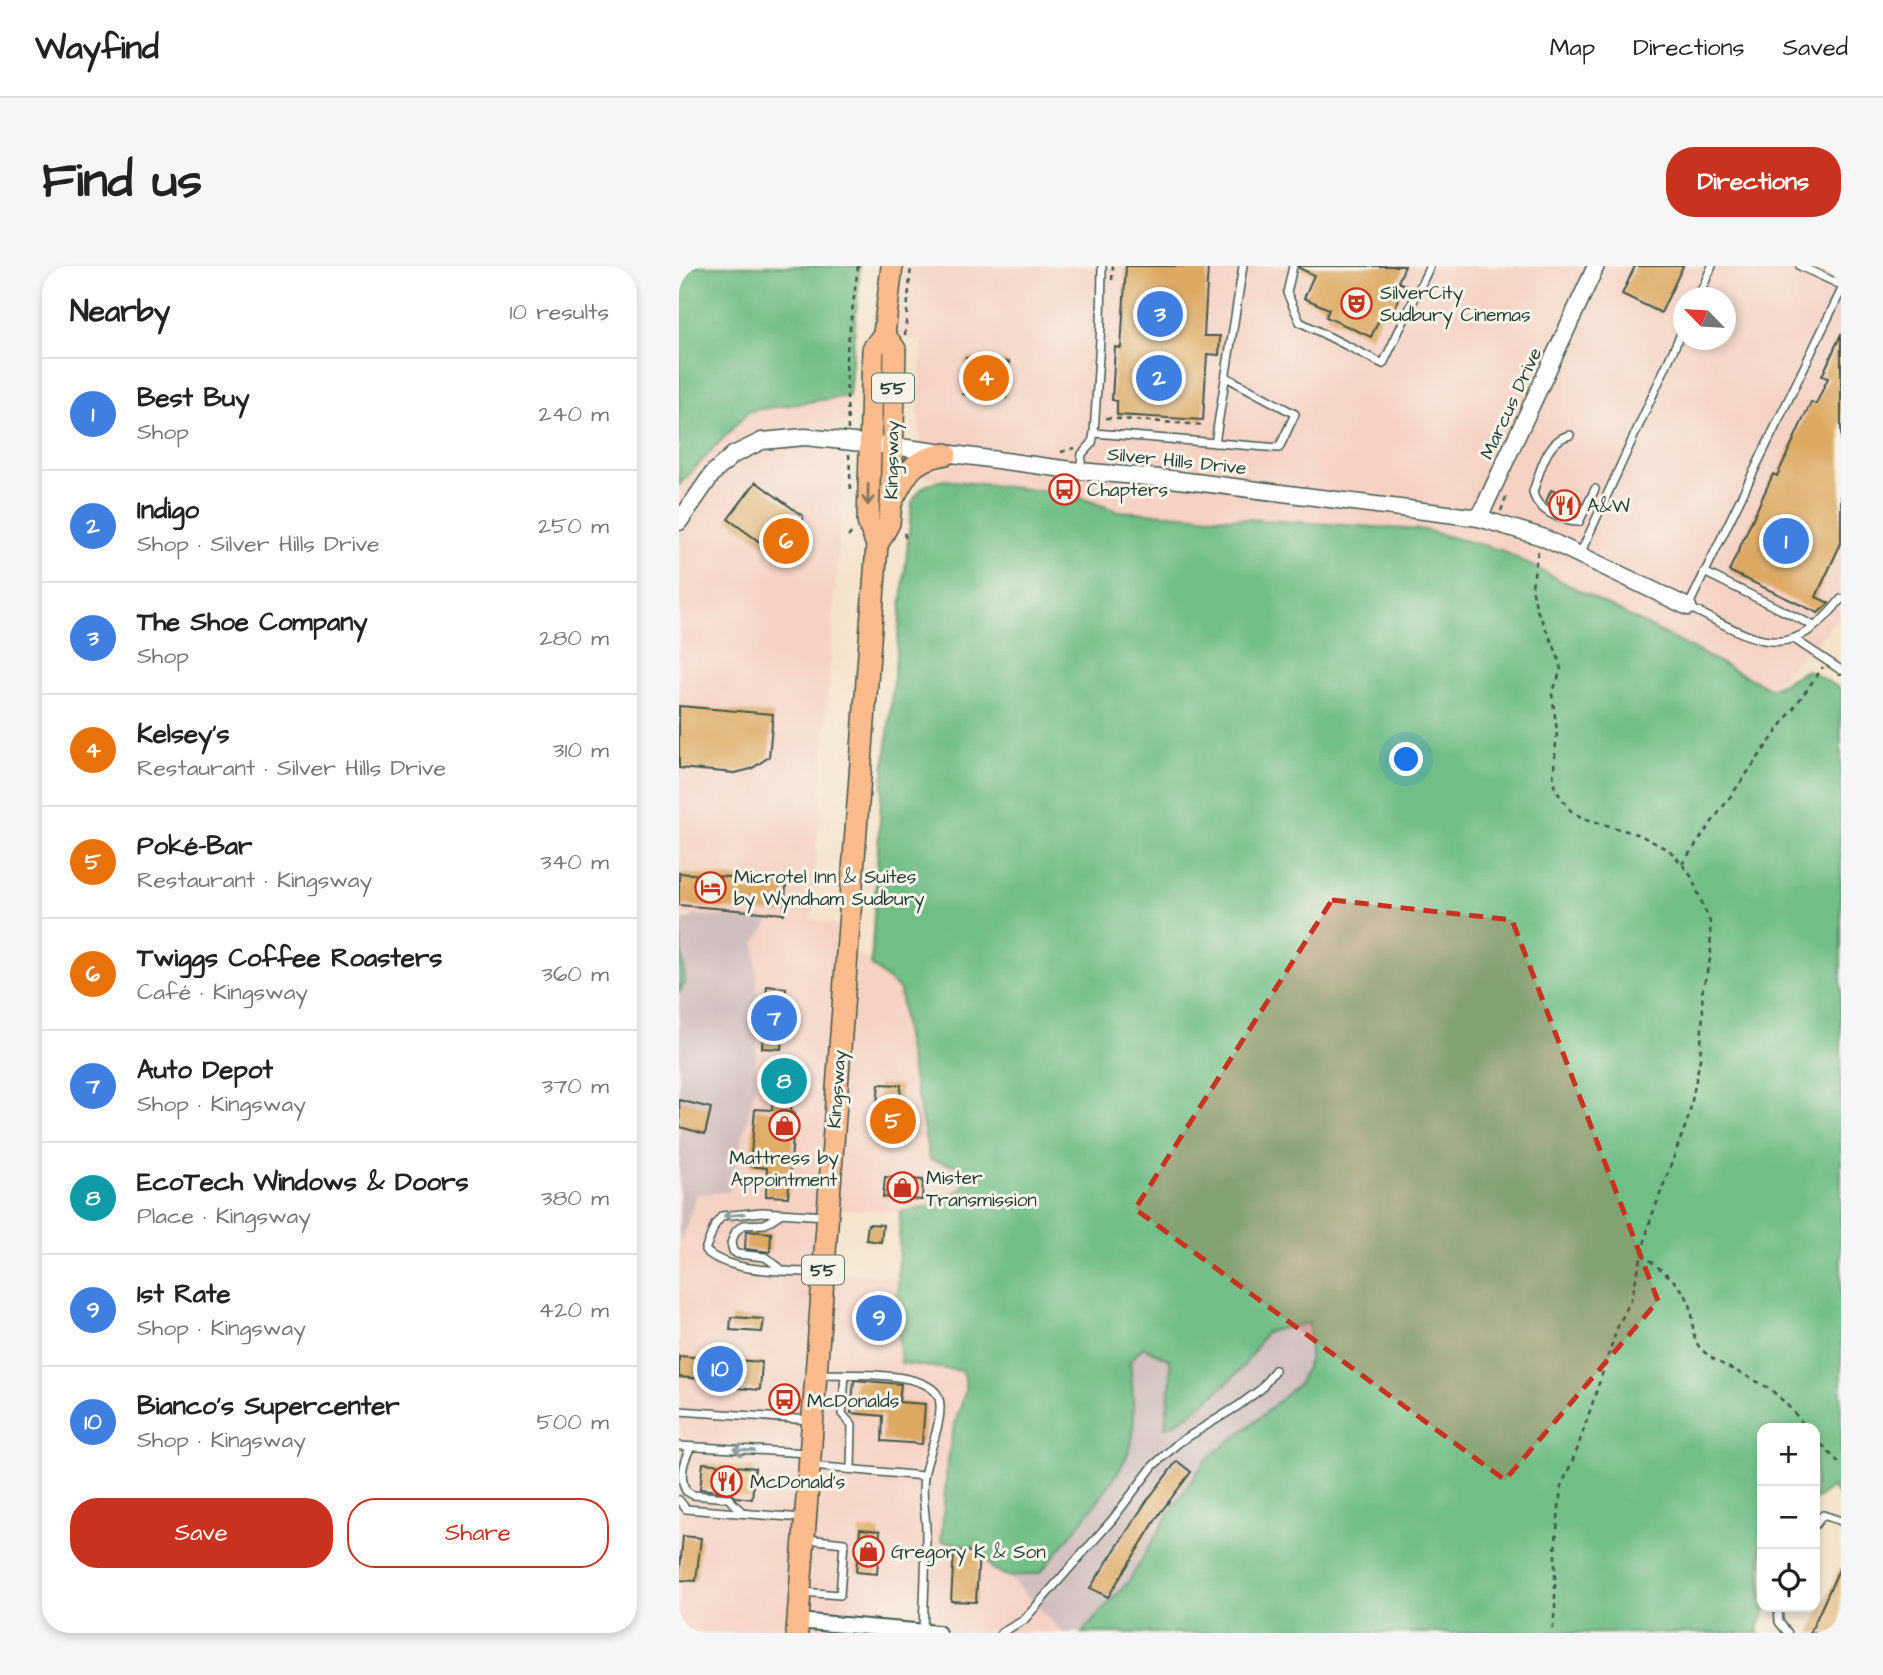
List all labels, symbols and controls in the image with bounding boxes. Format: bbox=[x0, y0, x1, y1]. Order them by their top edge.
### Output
text: Wayfind bbox=[35, 25, 159, 71]
text: Map bbox=[1550, 31, 1595, 65]
text: Directions bbox=[1633, 31, 1745, 65]
text: Saved bbox=[1783, 31, 1848, 65]
button: Directions bbox=[1666, 147, 1841, 217]
text: Find us bbox=[42, 148, 202, 216]
place label: SilverCity Sudbury Cinemas bbox=[1380, 280, 1531, 330]
theatre icon: SilverCity Sudbury Cinemas bbox=[1340, 286, 1374, 320]
north arrow bbox=[1673, 287, 1736, 350]
pin: 3 bbox=[1137, 288, 1183, 340]
text: Nearby bbox=[70, 291, 170, 333]
text: 10 results bbox=[510, 296, 609, 328]
street label: Marcus Drive bbox=[1474, 343, 1549, 464]
pin: 4 bbox=[963, 352, 1009, 404]
pin: 2 bbox=[1136, 352, 1182, 404]
road number: 55 bbox=[872, 373, 914, 402]
text: Best Buy bbox=[137, 380, 249, 416]
text: 1 bbox=[92, 398, 94, 430]
text: 240 m bbox=[539, 398, 609, 430]
text: Shop bbox=[137, 416, 189, 448]
street label: Kingsway bbox=[878, 420, 908, 500]
street label: Silver Hills Drive bbox=[1106, 441, 1248, 482]
bus stop icon: Chapters bbox=[1047, 472, 1081, 506]
place label: Chapters bbox=[1087, 477, 1168, 504]
one-way arrow bbox=[861, 483, 875, 506]
restaurant icon: A&W bbox=[1547, 488, 1581, 522]
text: Indigo bbox=[137, 492, 199, 528]
place label: A&W bbox=[1587, 493, 1630, 520]
text: 2 bbox=[86, 510, 100, 542]
text: 250 m bbox=[538, 510, 609, 542]
pin: 6 bbox=[763, 515, 809, 567]
pin: 1 bbox=[1763, 515, 1809, 567]
text: Shop · Silver Hills Drive bbox=[137, 528, 380, 560]
text: The Shoe Company bbox=[137, 604, 367, 640]
text: 3 bbox=[87, 622, 99, 654]
text: 280 m bbox=[539, 622, 609, 654]
text: Shop bbox=[137, 640, 189, 672]
text: Kelsey's bbox=[137, 716, 230, 752]
text: 4 bbox=[85, 734, 101, 766]
text: 310 m bbox=[553, 734, 609, 766]
your location bbox=[1389, 742, 1423, 776]
text: Restaurant · Silver Hills Drive bbox=[137, 752, 446, 784]
text: Poké-Bar bbox=[137, 828, 252, 864]
text: 5 bbox=[85, 846, 101, 878]
text: 340 m bbox=[540, 846, 609, 878]
text: Restaurant · Kingsway bbox=[137, 864, 372, 896]
place label: Microtel Inn & Suites by Wyndham Sudbury bbox=[734, 864, 925, 914]
hotel icon: Microtel Inn & Suites by Wyndham Sudbury bbox=[694, 870, 728, 904]
text: Twiggs Coffee Roasters bbox=[137, 940, 442, 976]
text: 6 bbox=[86, 958, 100, 990]
text: 360 m bbox=[541, 958, 609, 990]
text: Café · Kingsway bbox=[137, 976, 308, 1008]
pin: 7 bbox=[751, 992, 797, 1044]
street label: Kingsway bbox=[821, 1048, 855, 1129]
text: Auto Depot bbox=[137, 1052, 273, 1088]
pin: 8 bbox=[761, 1055, 807, 1107]
text: 7 bbox=[86, 1070, 100, 1102]
text: 370 m bbox=[542, 1070, 609, 1102]
text: Shop · Kingsway bbox=[137, 1088, 306, 1120]
pin: 5 bbox=[870, 1095, 916, 1147]
shop icon: Mattress by Appointment bbox=[767, 1109, 801, 1143]
place label: Mattress by Appointment bbox=[729, 1145, 839, 1194]
text: EcoTech Windows & Doors bbox=[137, 1164, 469, 1200]
place label: Mister Transmission bbox=[926, 1165, 1037, 1214]
shop icon: Mister Transmission bbox=[886, 1171, 920, 1205]
text: 8 bbox=[86, 1182, 100, 1214]
text: 380 m bbox=[541, 1182, 609, 1214]
text: Place · Kingsway bbox=[137, 1200, 311, 1232]
one-way arrow bbox=[723, 1208, 746, 1221]
road number: 55 bbox=[802, 1255, 844, 1284]
text: 1st Rate bbox=[137, 1276, 231, 1312]
pin: 9 bbox=[856, 1292, 902, 1344]
text: 9 bbox=[86, 1294, 100, 1326]
text: 420 m bbox=[539, 1294, 609, 1326]
text: Shop · Kingsway bbox=[137, 1312, 306, 1344]
pin: 10 bbox=[697, 1343, 743, 1395]
bus stop icon: McDonalds bbox=[767, 1383, 801, 1417]
text: Bianco's Supercenter bbox=[137, 1388, 400, 1424]
place label: McDonalds bbox=[807, 1388, 899, 1415]
text: 10 bbox=[84, 1406, 102, 1438]
text: 500 m bbox=[537, 1406, 609, 1438]
map controls bbox=[1757, 1423, 1820, 1612]
button: + bbox=[1757, 1423, 1820, 1486]
text: Shop · Kingsway bbox=[137, 1424, 306, 1456]
one-way arrow bbox=[733, 1443, 756, 1456]
restaurant icon: McDonald's bbox=[710, 1464, 744, 1498]
place label: McDonald's bbox=[750, 1469, 845, 1496]
button: − bbox=[1757, 1486, 1820, 1549]
button: Save bbox=[70, 1498, 333, 1568]
button: Share bbox=[347, 1498, 609, 1568]
shop icon: Gregory K & Son bbox=[851, 1534, 885, 1568]
place label: Gregory K & Son bbox=[891, 1539, 1046, 1567]
button: locate bbox=[1757, 1549, 1820, 1612]

